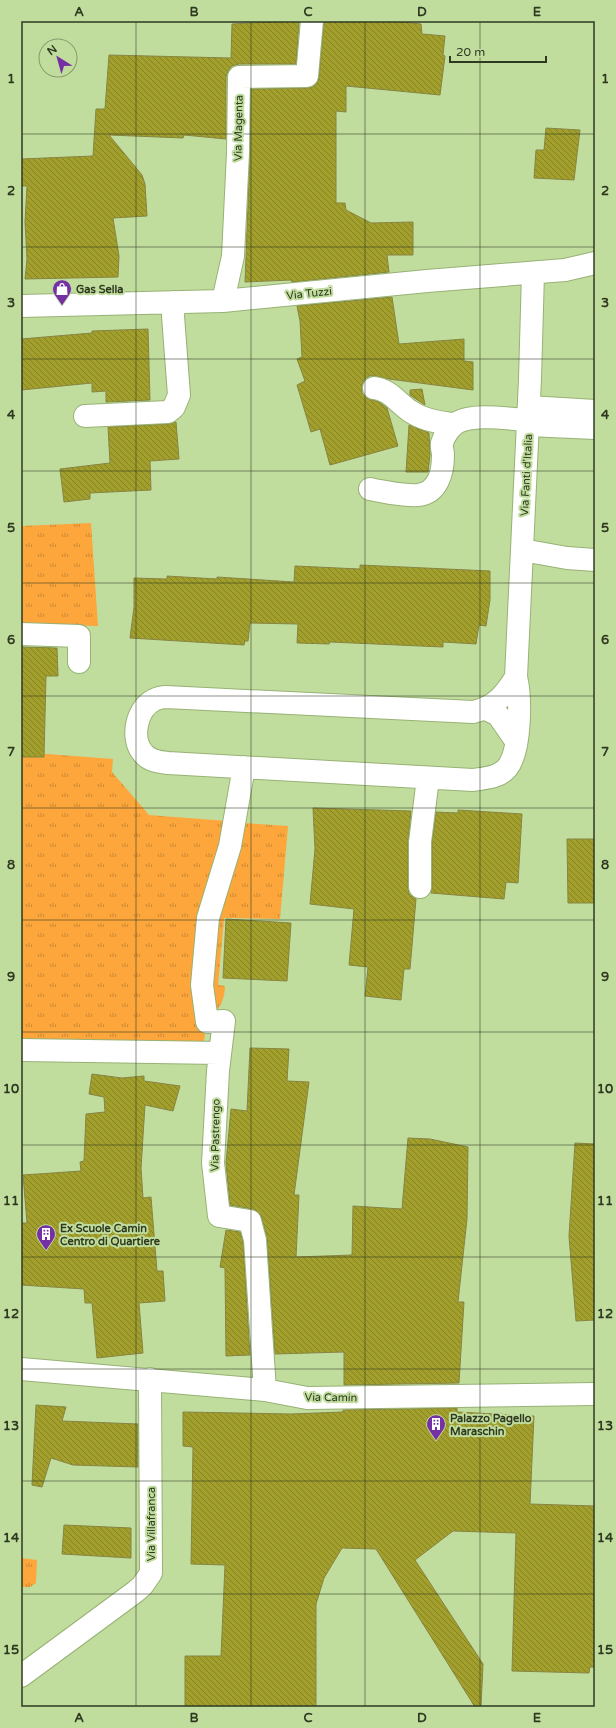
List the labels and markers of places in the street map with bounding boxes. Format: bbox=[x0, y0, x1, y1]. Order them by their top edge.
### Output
shop icon: Gas Sella bbox=[51, 278, 73, 306]
place label: Gas Sella bbox=[76, 283, 123, 296]
place label: Ex Scuole Camin Centro di Quartiere bbox=[60, 1222, 161, 1248]
building icon: Ex Scuole Camin Centro di Quartiere bbox=[35, 1223, 57, 1251]
place label: Palazzo Pagello Maraschin bbox=[450, 1412, 532, 1438]
building icon: Palazzo Pagello Maraschin bbox=[425, 1413, 447, 1441]

